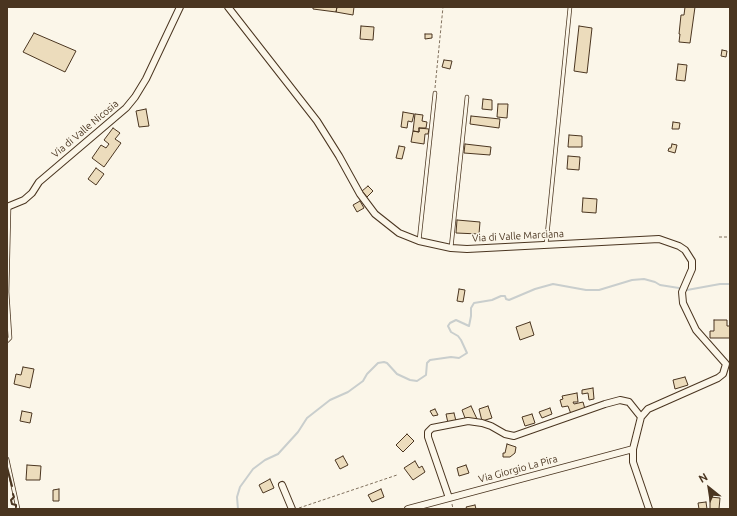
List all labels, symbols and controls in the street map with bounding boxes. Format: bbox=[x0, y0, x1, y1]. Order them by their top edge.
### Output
street label: Via di Valle Nicosia bbox=[49, 98, 121, 160]
street label: Via di Valle Marciana bbox=[472, 228, 564, 244]
street label: Via Giorgio La Pira bbox=[477, 453, 559, 485]
north arrow bbox=[689, 468, 729, 508]
text: N bbox=[696, 470, 710, 485]

